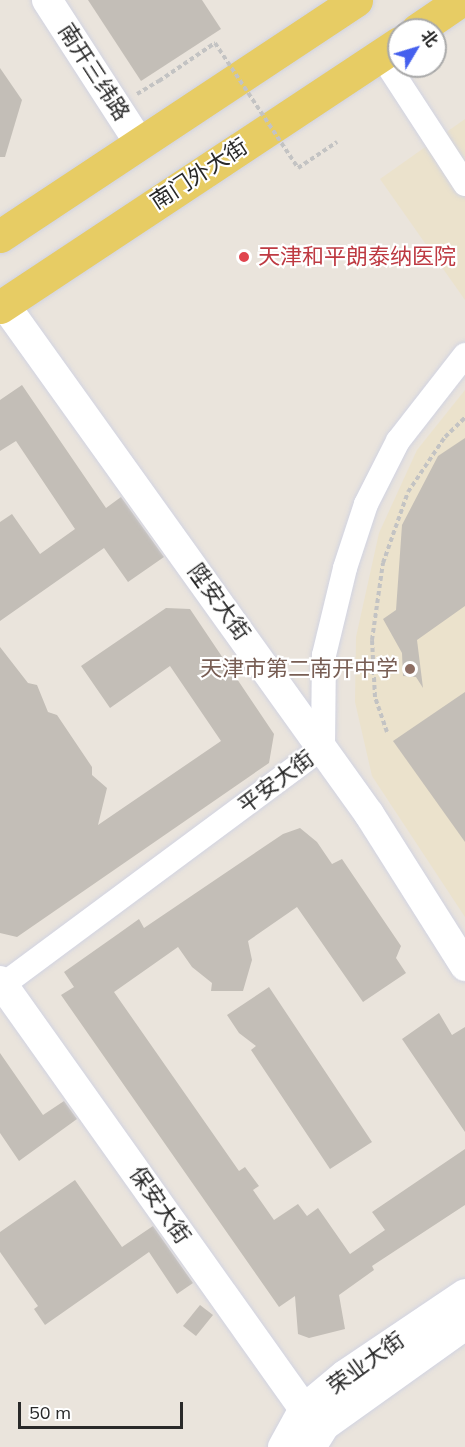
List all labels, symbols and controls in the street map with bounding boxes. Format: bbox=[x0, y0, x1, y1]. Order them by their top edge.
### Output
north arrow bbox=[387, 18, 447, 78]
street label: 南开三纬路 bbox=[53, 19, 135, 125]
text: 北 bbox=[417, 26, 442, 51]
street label: 南门外大街 bbox=[146, 133, 252, 215]
place label: 天津和平朗泰纳医院 bbox=[258, 244, 456, 270]
marker: 天津和平朗泰纳医院 bbox=[235, 248, 253, 266]
street label: 陞安大街 bbox=[182, 559, 256, 645]
place label: 天津市第二南开中学 bbox=[200, 656, 398, 682]
marker: 天津市第二南开中学 bbox=[403, 662, 417, 676]
street label: 平安大街 bbox=[233, 745, 319, 819]
street label: 保安大街 bbox=[124, 1161, 196, 1249]
street label: 荣业大街 bbox=[323, 1326, 409, 1400]
scale bar bbox=[21, 1390, 186, 1428]
text: 50 m bbox=[29, 1401, 71, 1424]

